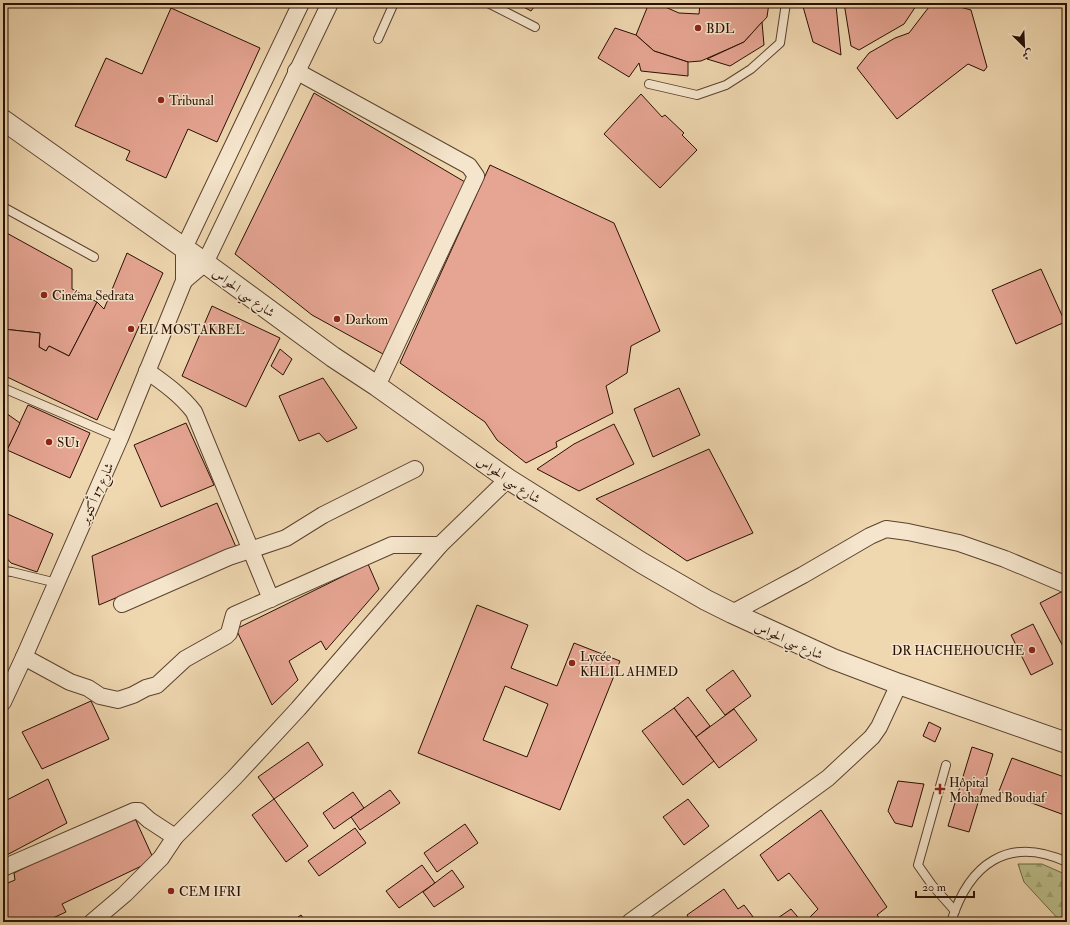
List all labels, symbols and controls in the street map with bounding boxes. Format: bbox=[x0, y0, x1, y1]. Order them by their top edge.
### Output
place label: BDL bbox=[706, 21, 735, 37]
marker: BDL bbox=[693, 23, 703, 33]
north arrow bbox=[1004, 26, 1044, 66]
text: ش bbox=[1020, 47, 1035, 63]
place label: Tribunal bbox=[169, 93, 215, 109]
marker: Tribunal bbox=[156, 95, 166, 105]
street label: شارع سي الحواس bbox=[207, 265, 278, 324]
place label: Cinéma Sedrata bbox=[52, 288, 135, 304]
marker: Cinéma Sedrata bbox=[39, 290, 49, 300]
place label: Darkom bbox=[345, 312, 388, 328]
marker: Darkom bbox=[332, 314, 342, 324]
place label: EL MOSTAKBEL bbox=[139, 322, 245, 338]
marker: EL MOSTAKBEL bbox=[126, 324, 136, 334]
place label: SU1 bbox=[57, 435, 80, 451]
marker: SU1 bbox=[44, 437, 54, 447]
street label: شارع سي الحواس bbox=[471, 453, 543, 510]
street label: شارع 17 أكتوبر bbox=[75, 460, 120, 529]
street label: شارع سي الحواس bbox=[750, 619, 825, 667]
place label: DR HACHEHOUCHE bbox=[892, 643, 1024, 659]
marker: DR HACHEHOUCHE bbox=[1027, 645, 1037, 655]
place label: Lycée KHLIL AHMED bbox=[580, 649, 678, 680]
marker: Lycée KHLIL AHMED bbox=[567, 658, 577, 668]
place label: Hôpital Mohamed Boudiaf bbox=[949, 775, 1047, 806]
marker: Hôpital Mohamed Boudiaf bbox=[934, 783, 946, 795]
scale bar bbox=[916, 873, 974, 899]
text: 20 m bbox=[922, 880, 947, 895]
place label: CEM IFRI bbox=[179, 884, 241, 900]
marker: CEM IFRI bbox=[166, 886, 176, 896]

